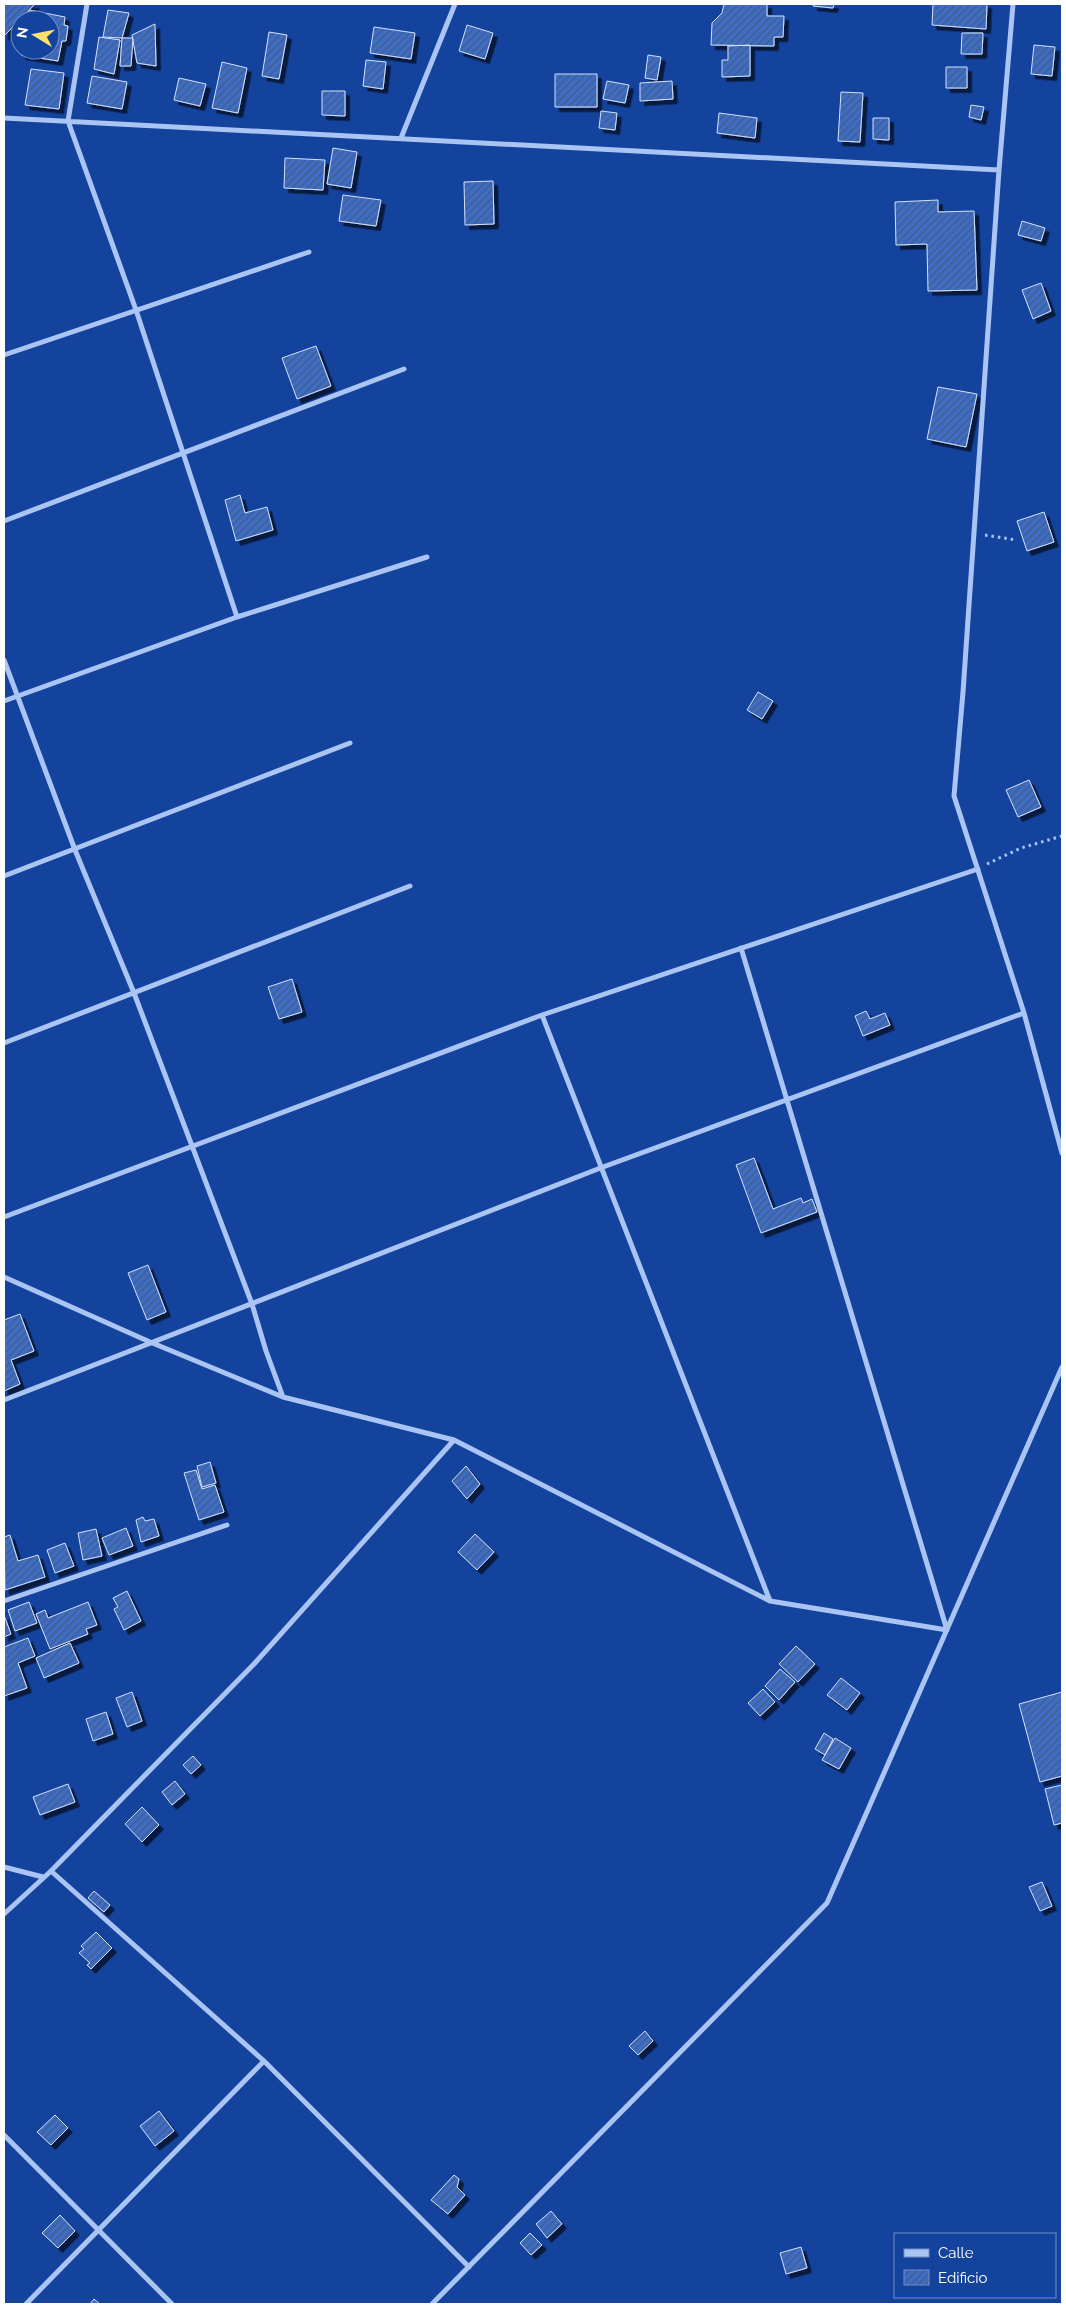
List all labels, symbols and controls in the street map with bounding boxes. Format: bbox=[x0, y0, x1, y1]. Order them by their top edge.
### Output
north arrow bbox=[10, 10, 60, 60]
text: N bbox=[13, 26, 31, 39]
legend bbox=[894, 2233, 1056, 2298]
text: Calle bbox=[938, 2244, 974, 2262]
text: Edificio bbox=[938, 2269, 988, 2287]

